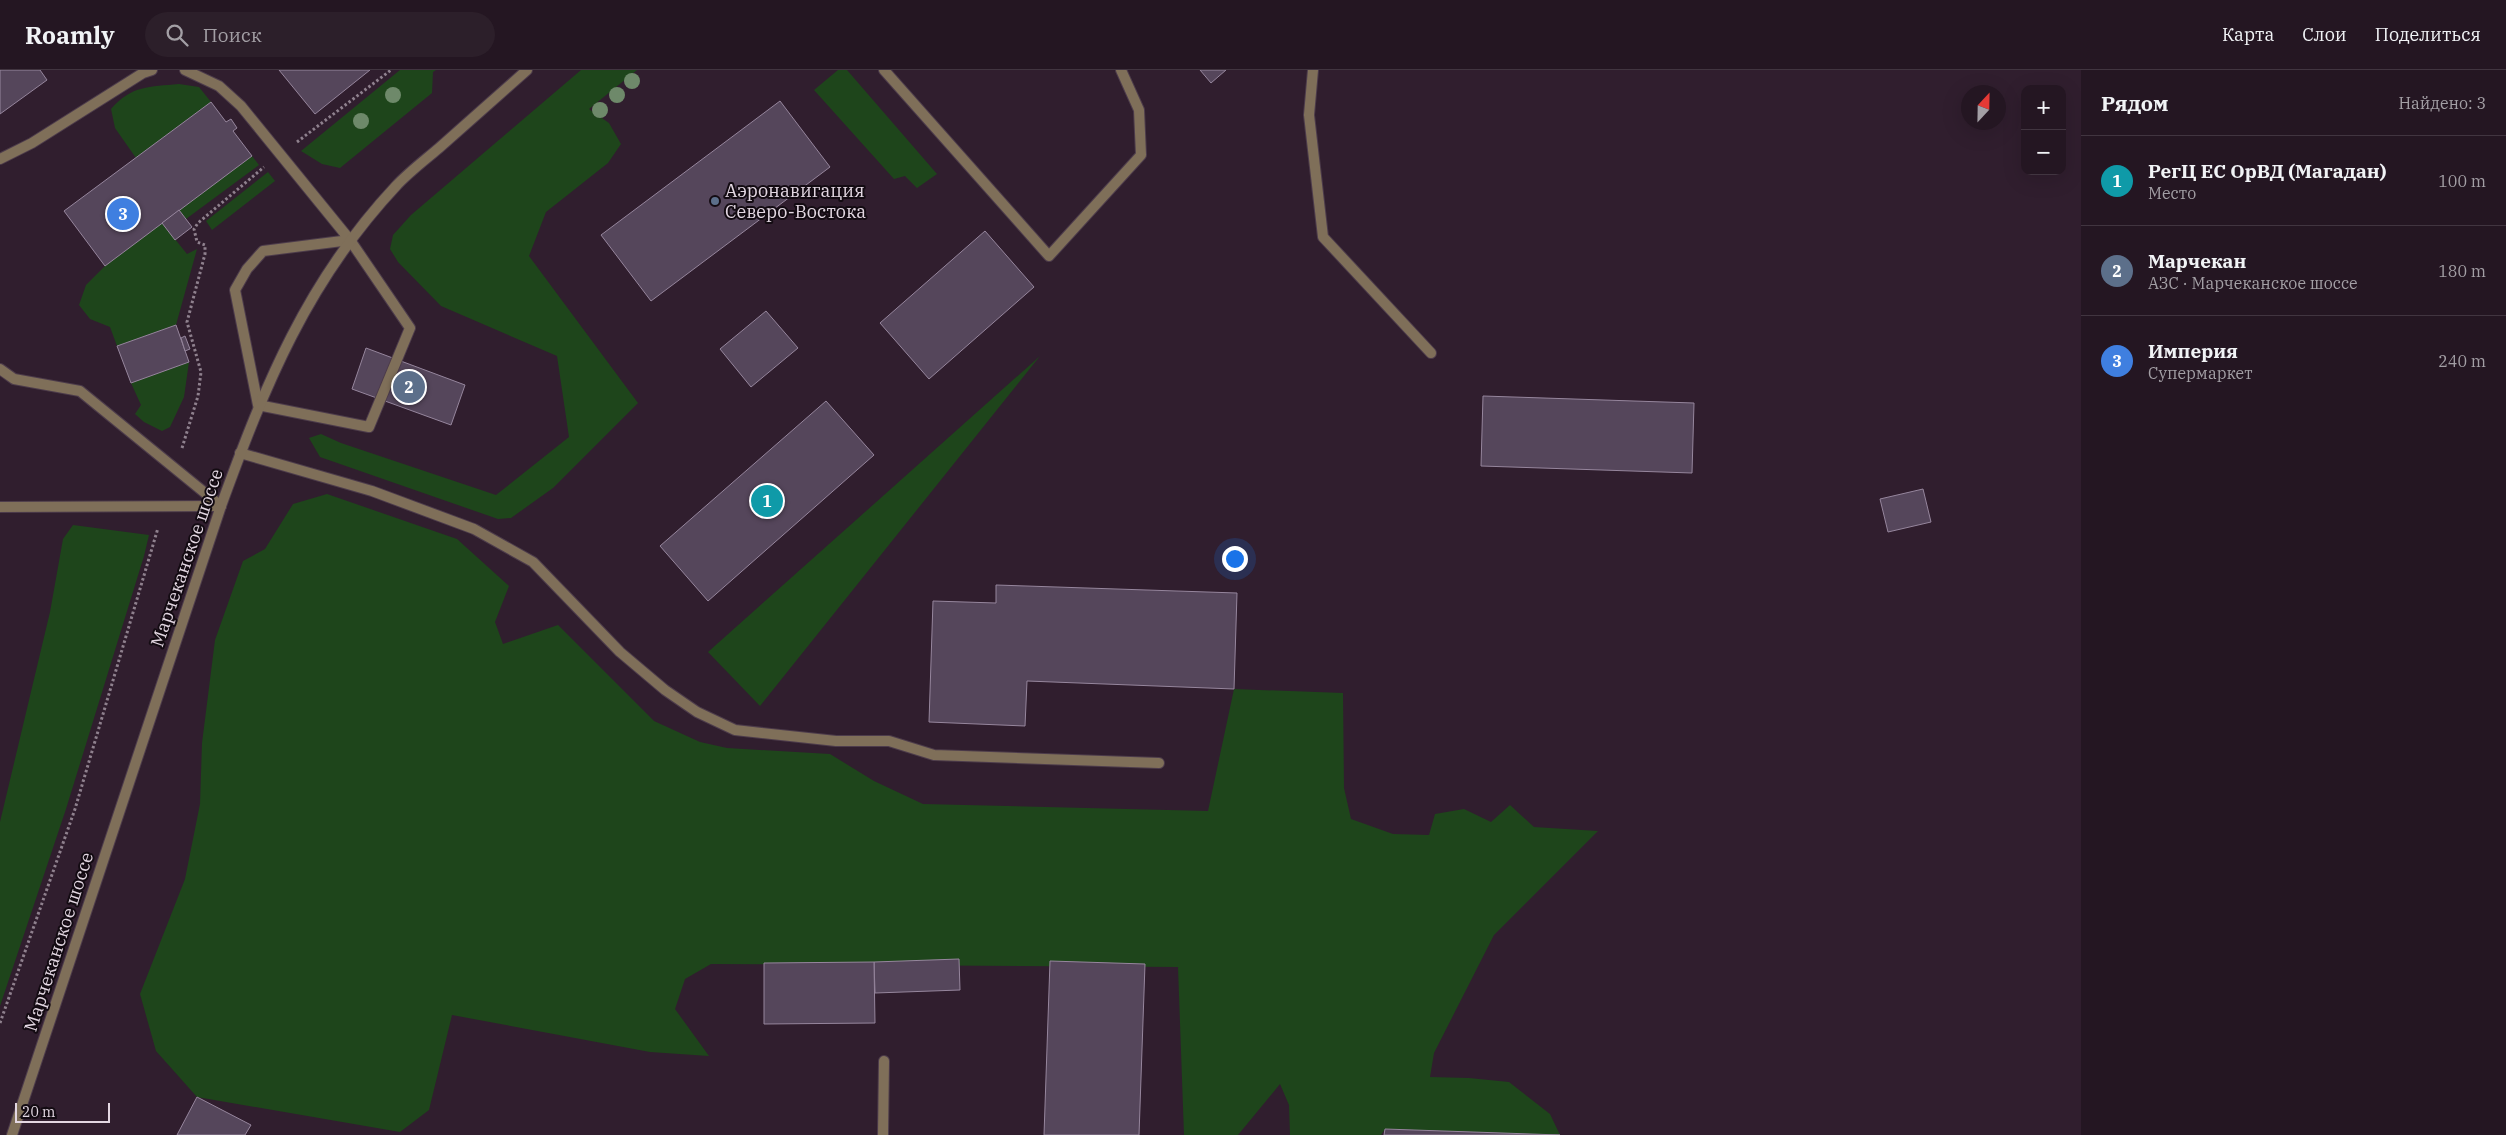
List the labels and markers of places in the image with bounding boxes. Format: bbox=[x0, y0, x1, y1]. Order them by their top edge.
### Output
place label: Аэронавигация Северо-Востока bbox=[725, 179, 866, 223]
pin: 3 bbox=[107, 195, 139, 233]
marker: Аэронавигация Северо-Востока bbox=[709, 195, 721, 207]
pin: 2 bbox=[393, 368, 425, 406]
pin: 1 bbox=[751, 482, 783, 520]

